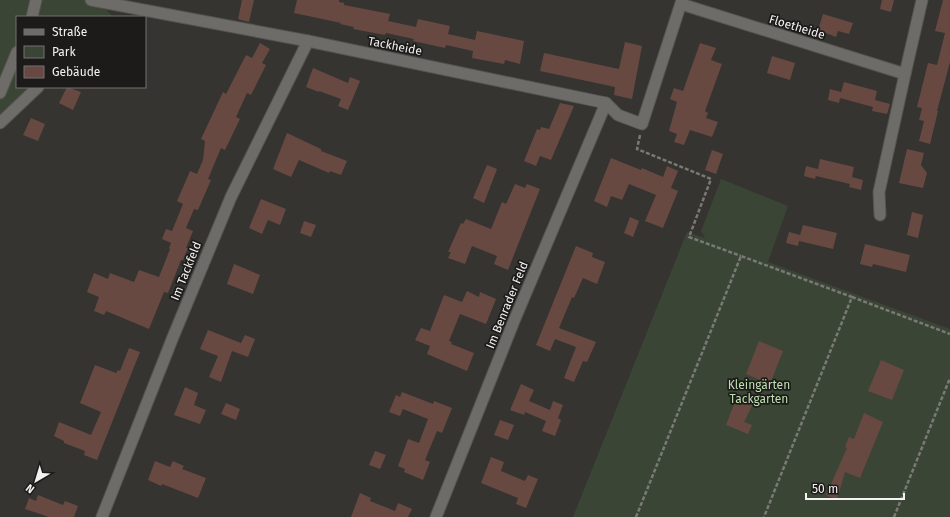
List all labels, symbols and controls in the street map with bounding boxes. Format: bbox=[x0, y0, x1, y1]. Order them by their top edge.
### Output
street label: Floetheide bbox=[767, 12, 827, 42]
legend bbox=[16, 16, 146, 88]
text: Straße bbox=[52, 25, 87, 39]
street label: Tackheide bbox=[367, 34, 423, 58]
text: Park bbox=[52, 45, 76, 59]
text: Gebäude bbox=[52, 65, 100, 79]
street label: Im Tackfeld bbox=[168, 240, 204, 302]
street label: Im Benrader Feld bbox=[483, 259, 531, 351]
park label: Kleingärten Tackgarten bbox=[728, 378, 790, 406]
north arrow bbox=[16, 461, 56, 501]
scale bar bbox=[806, 475, 904, 501]
text: N bbox=[23, 481, 37, 496]
text: 50 m bbox=[812, 482, 838, 496]

